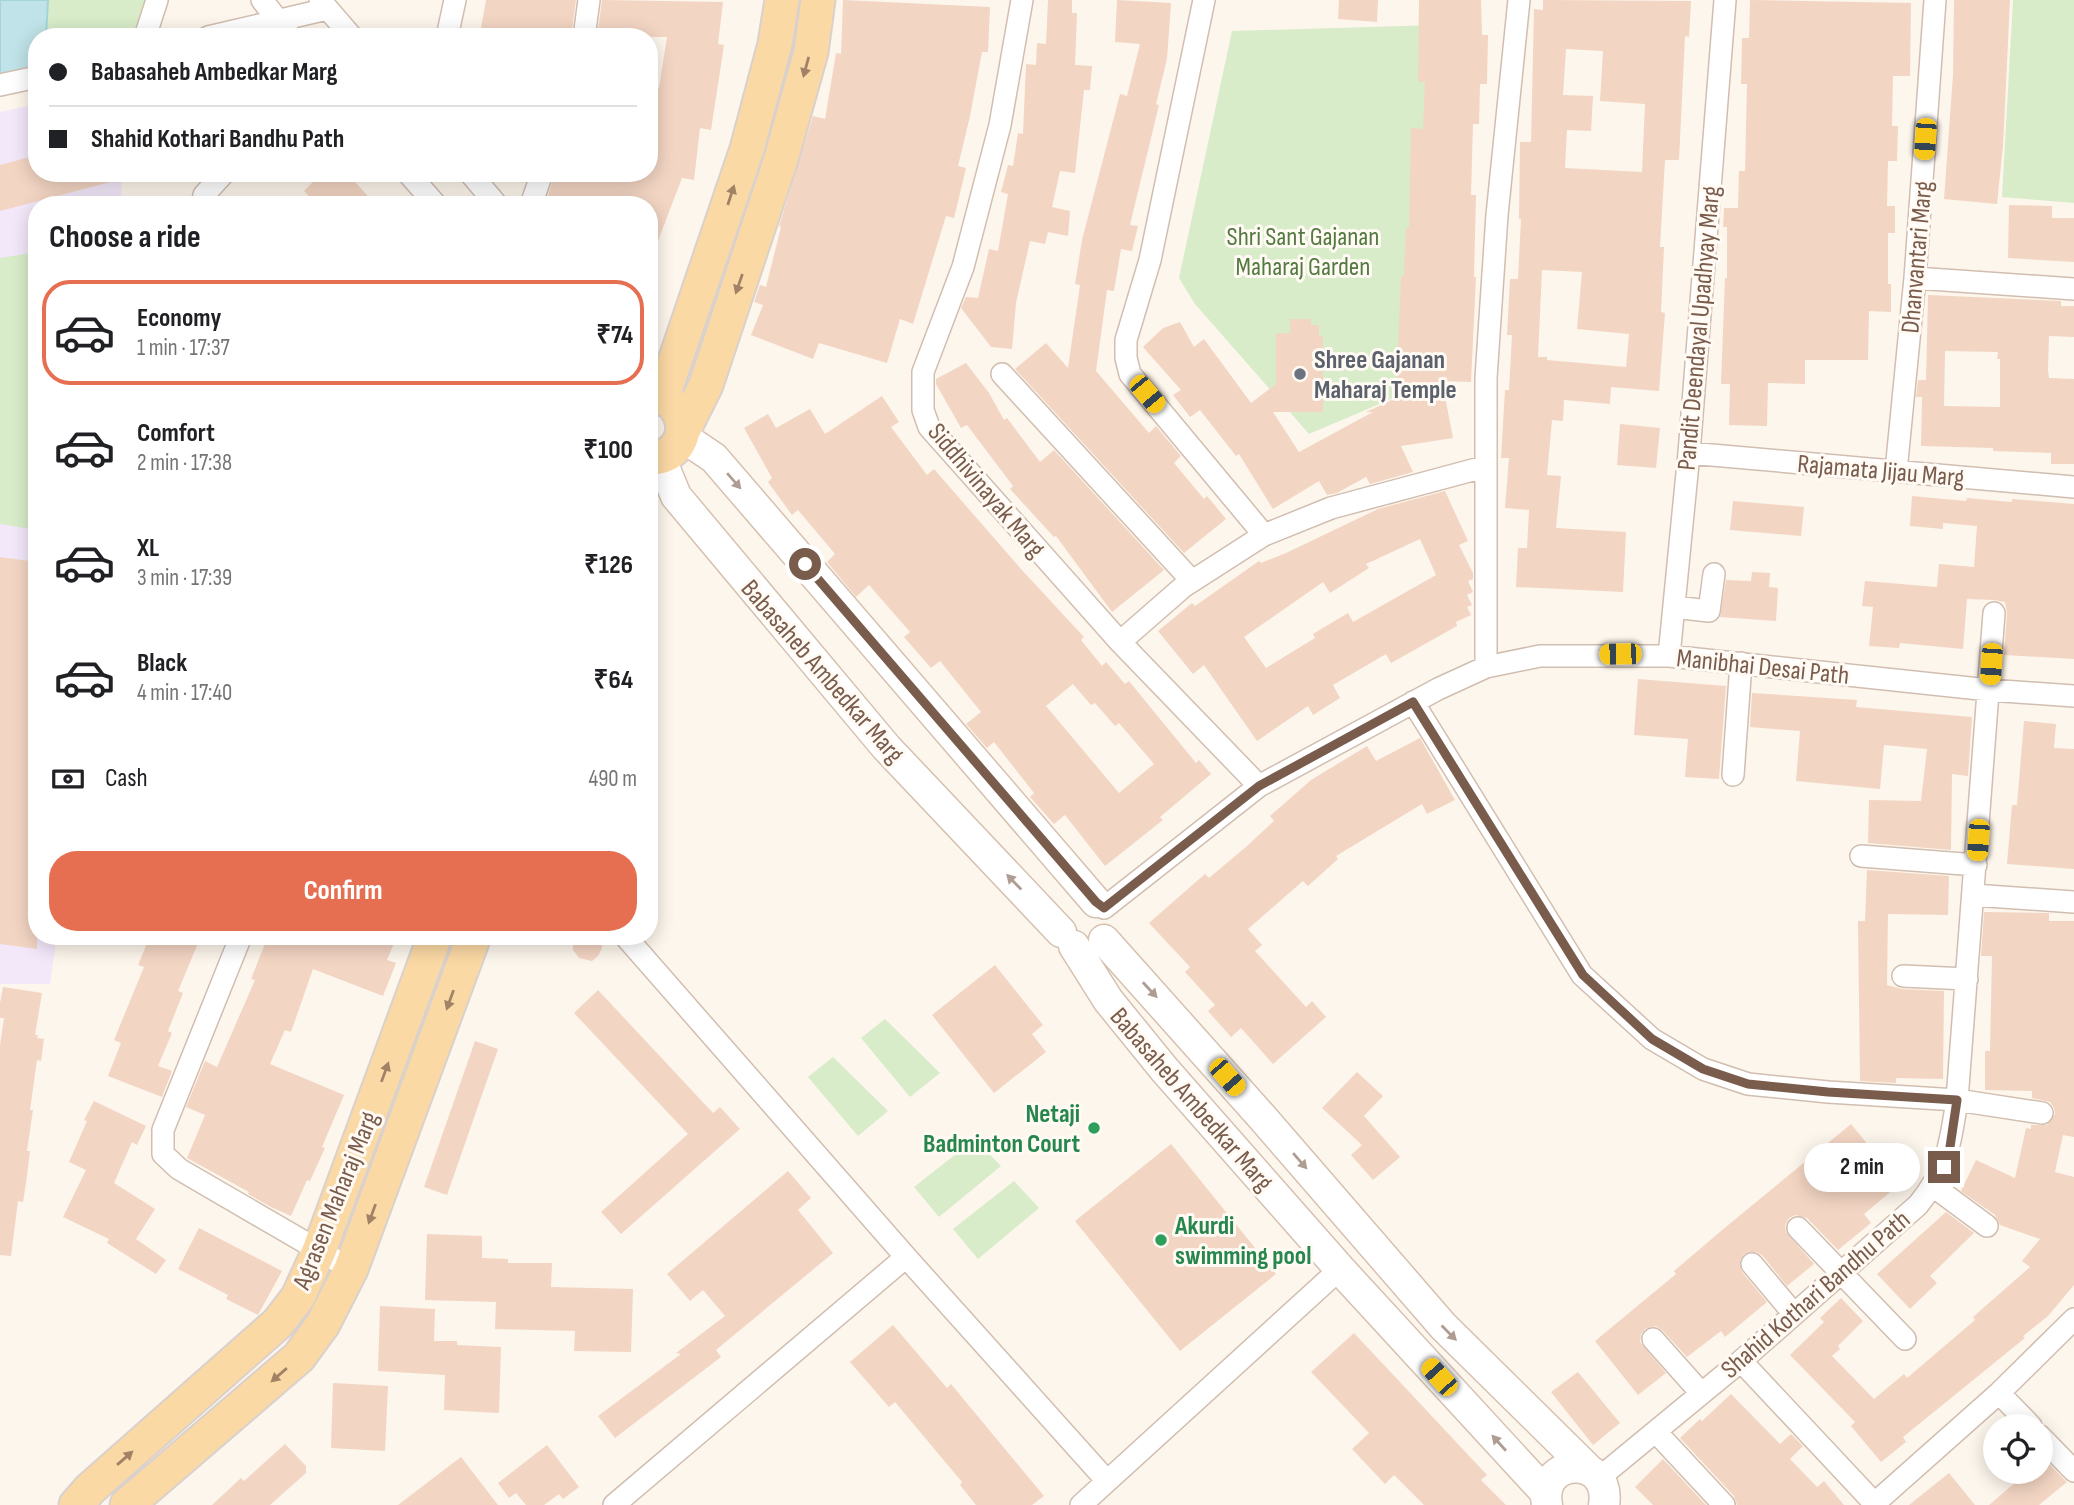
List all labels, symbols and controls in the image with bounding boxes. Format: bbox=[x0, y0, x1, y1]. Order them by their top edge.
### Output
text: Babasaheb Ambedkar Marg bbox=[91, 57, 337, 88]
one-way arrow bbox=[801, 57, 811, 78]
car bbox=[1914, 117, 1937, 161]
text: Shahid Kothari Bandhu Path bbox=[91, 124, 344, 155]
street label: Dhanvantari Marg bbox=[1895, 180, 1940, 335]
one-way arrow bbox=[726, 184, 737, 205]
street label: Pandit Deendayal Upadhyay Marg bbox=[1672, 185, 1727, 472]
text: Choose a ride bbox=[49, 218, 201, 257]
park label: Shri Sant Gajanan Maharaj Garden bbox=[1227, 222, 1379, 283]
one-way arrow bbox=[733, 274, 744, 295]
icon: car bbox=[53, 301, 116, 364]
text: Economy bbox=[137, 303, 221, 334]
text: ₹74 bbox=[596, 320, 633, 351]
text: 1 min · 17:37 bbox=[137, 334, 230, 362]
place label: Shree Gajanan Maharaj Temple bbox=[1314, 345, 1457, 406]
marker: Shree Gajanan Maharaj Temple bbox=[1292, 366, 1308, 382]
car bbox=[1126, 371, 1169, 417]
icon: car bbox=[53, 416, 116, 479]
text: Comfort bbox=[137, 418, 215, 449]
street label: Siddhivinayak Marg bbox=[921, 418, 1051, 564]
text: ₹100 bbox=[583, 435, 633, 466]
text: 2 min · 17:38 bbox=[137, 449, 232, 477]
street label: Rajamata Jijau Marg bbox=[1796, 449, 1966, 494]
one-way arrow bbox=[726, 472, 742, 490]
icon: car bbox=[53, 531, 116, 594]
text: XL bbox=[137, 533, 159, 564]
route start bbox=[789, 548, 821, 580]
text: ₹126 bbox=[584, 550, 633, 581]
text: 3 min · 17:39 bbox=[137, 564, 232, 592]
street label: Babasaheb Ambedkar Marg bbox=[734, 574, 910, 770]
car bbox=[1980, 642, 2003, 686]
car bbox=[1599, 643, 1642, 665]
street label: Manibhai Desai Path bbox=[1675, 643, 1851, 692]
icon: car bbox=[53, 646, 116, 709]
text: Black bbox=[137, 648, 187, 679]
text: ₹64 bbox=[594, 665, 633, 696]
text: 4 min · 17:40 bbox=[137, 679, 232, 707]
icon: cash bbox=[49, 760, 87, 798]
text: Cash bbox=[105, 763, 148, 794]
text: 490 m bbox=[588, 765, 637, 793]
car bbox=[1967, 818, 1990, 862]
button: Confirm bbox=[49, 851, 637, 931]
one-way arrow bbox=[1007, 874, 1023, 891]
one-way arrow bbox=[1142, 981, 1158, 999]
one-way arrow bbox=[445, 990, 456, 1011]
street label: Babasaheb Ambedkar Marg bbox=[1103, 1002, 1279, 1198]
car bbox=[1206, 1054, 1249, 1100]
one-way arrow bbox=[380, 1061, 391, 1082]
place label: Netaji Badminton Court bbox=[923, 1099, 1080, 1160]
street label: Agrasen Maharaj Marg bbox=[286, 1107, 386, 1295]
marker: Netaji Badminton Court bbox=[1086, 1120, 1102, 1136]
callout: 2 min bbox=[1804, 1142, 1920, 1192]
route end bbox=[1928, 1151, 1960, 1183]
one-way arrow bbox=[1292, 1152, 1308, 1170]
text: 2 min bbox=[1840, 1153, 1884, 1181]
one-way arrow bbox=[366, 1203, 377, 1224]
street label: Shahid Kothari Bandhu Path bbox=[1715, 1205, 1917, 1386]
place label: Akurdi swimming pool bbox=[1174, 1211, 1311, 1272]
marker: Akurdi swimming pool bbox=[1153, 1232, 1169, 1248]
one-way arrow bbox=[1441, 1324, 1458, 1341]
car bbox=[1418, 1354, 1461, 1400]
one-way arrow bbox=[270, 1367, 287, 1382]
map controls bbox=[1983, 1414, 2053, 1484]
button: locate bbox=[1983, 1414, 2053, 1484]
one-way arrow bbox=[1492, 1435, 1508, 1452]
one-way arrow bbox=[117, 1451, 134, 1466]

